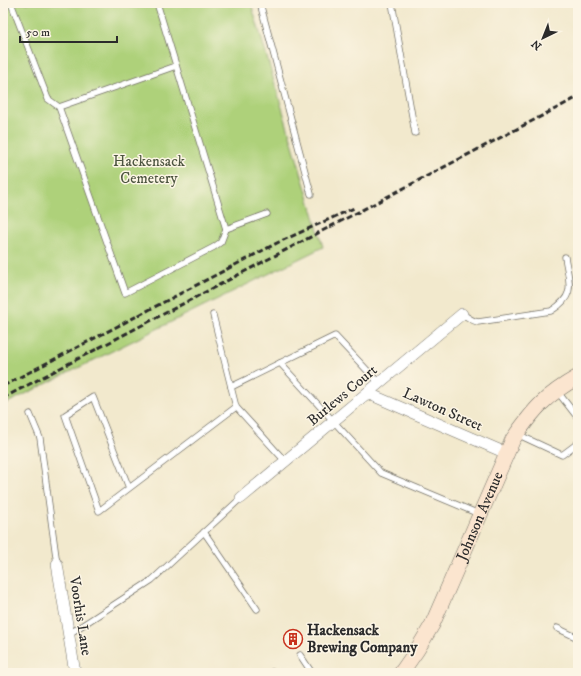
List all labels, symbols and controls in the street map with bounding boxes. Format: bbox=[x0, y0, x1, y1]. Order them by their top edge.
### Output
scale bar bbox=[20, 18, 117, 44]
north arrow bbox=[523, 18, 563, 58]
text: 50 m bbox=[26, 25, 50, 40]
text: N bbox=[529, 36, 545, 53]
park label: Hackensack Cemetery bbox=[113, 152, 186, 188]
street label: Burlews Court bbox=[303, 360, 381, 430]
street label: Lawton Street bbox=[400, 383, 486, 436]
street label: Johnson Avenue bbox=[451, 469, 508, 566]
street label: Voorhis Lane bbox=[65, 574, 96, 657]
place label: Hackensack Brewing Company bbox=[307, 621, 418, 657]
building icon: Hackensack Brewing Company bbox=[282, 628, 304, 650]

